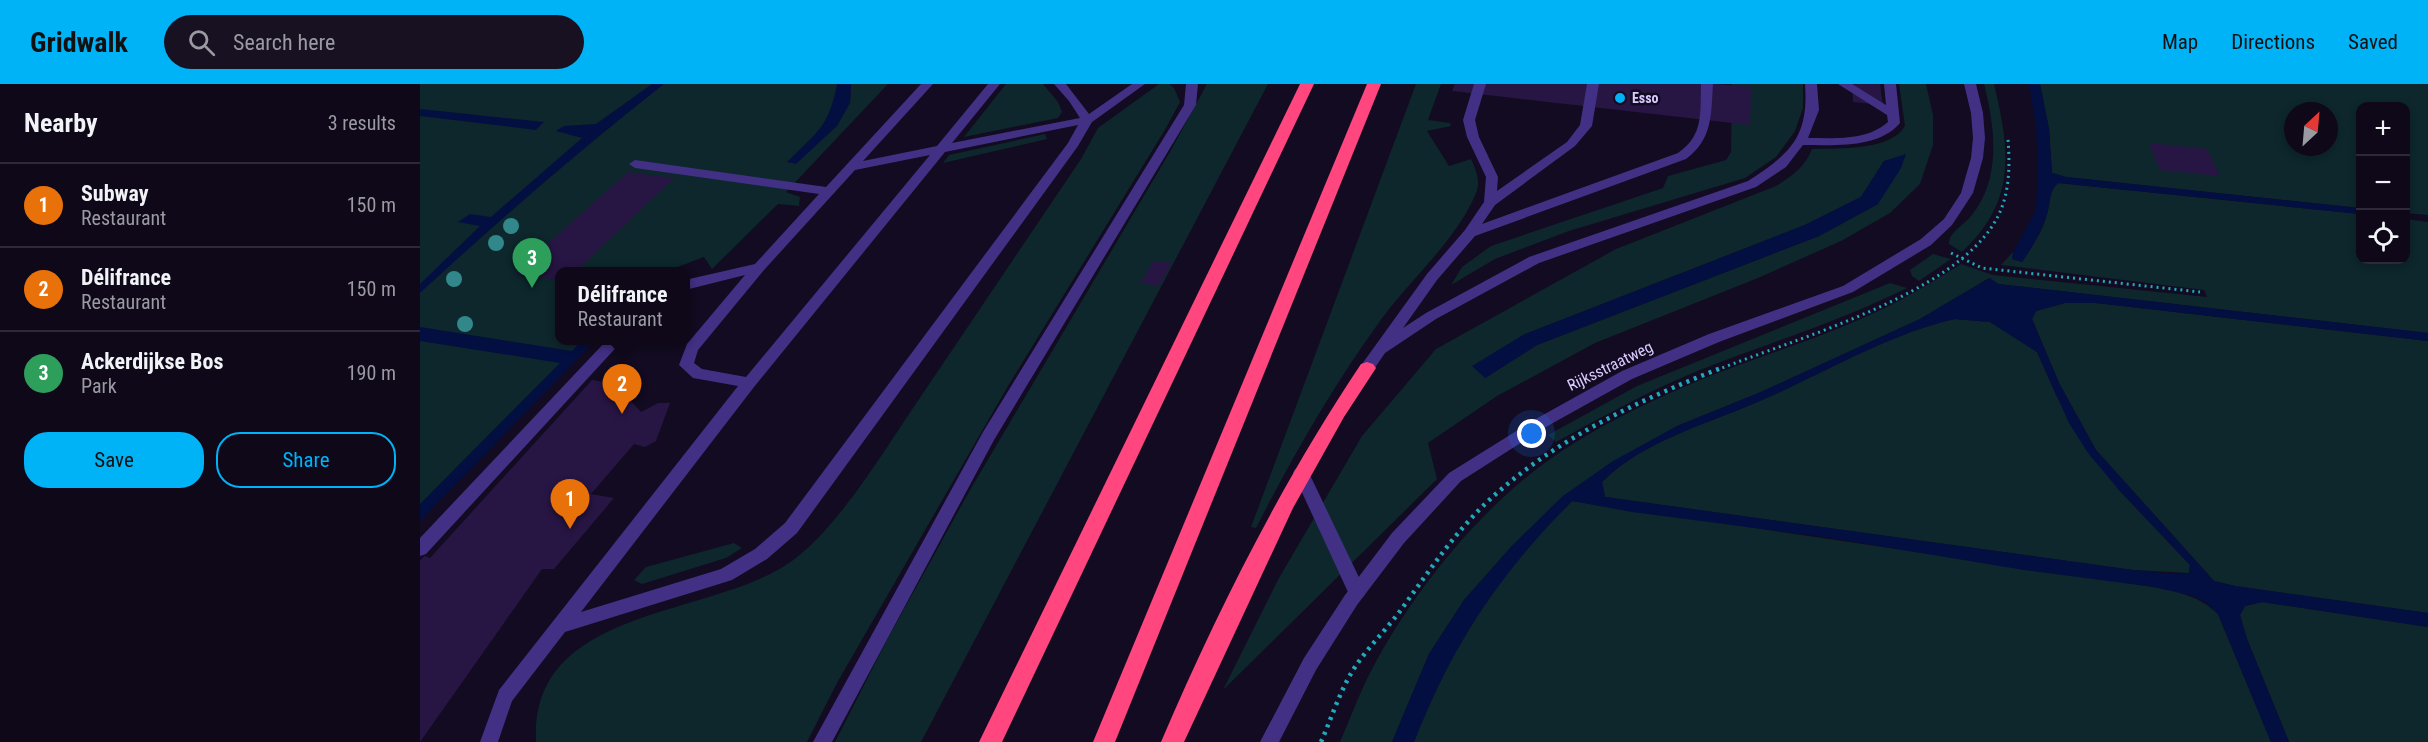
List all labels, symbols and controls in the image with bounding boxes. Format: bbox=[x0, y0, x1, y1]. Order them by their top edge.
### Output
search box bbox=[164, 15, 584, 69]
text: Gridwalk bbox=[30, 26, 128, 59]
icon: search bbox=[185, 26, 218, 59]
text: Search here bbox=[233, 30, 335, 55]
text: Map bbox=[2162, 30, 2198, 54]
text: Directions bbox=[2231, 30, 2315, 54]
text: Saved bbox=[2348, 30, 2398, 54]
place label: Esso bbox=[1632, 90, 1659, 106]
marker: Esso bbox=[1613, 91, 1627, 105]
north arrow bbox=[2284, 102, 2338, 156]
map controls bbox=[2356, 102, 2410, 264]
button: + bbox=[2356, 102, 2410, 156]
text: Nearby bbox=[24, 108, 98, 138]
text: 3 results bbox=[328, 111, 396, 135]
button: − bbox=[2356, 156, 2410, 210]
text: Subway bbox=[81, 181, 149, 206]
text: 1 bbox=[38, 193, 49, 217]
text: 150 m bbox=[347, 193, 396, 217]
text: Restaurant bbox=[81, 206, 166, 230]
button: locate bbox=[2356, 210, 2410, 264]
pin: 3 bbox=[512, 238, 552, 288]
text: Délifrance bbox=[81, 265, 171, 290]
popup bbox=[555, 267, 690, 345]
text: 2 bbox=[38, 277, 49, 301]
text: 150 m bbox=[347, 277, 396, 301]
text: Délifrance bbox=[577, 282, 668, 307]
text: Restaurant bbox=[81, 290, 166, 314]
text: Restaurant bbox=[577, 307, 663, 331]
street label: Rijksstraatweg bbox=[1564, 337, 1656, 395]
text: Ackerdijkse Bos bbox=[81, 349, 223, 374]
text: 3 bbox=[38, 361, 49, 385]
text: 190 m bbox=[347, 361, 396, 385]
pin: 2 bbox=[602, 364, 642, 414]
text: Park bbox=[81, 374, 117, 398]
your location bbox=[1517, 419, 1546, 448]
button: Save bbox=[24, 432, 204, 488]
button: Share bbox=[216, 432, 396, 488]
pin: 1 bbox=[550, 480, 590, 529]

